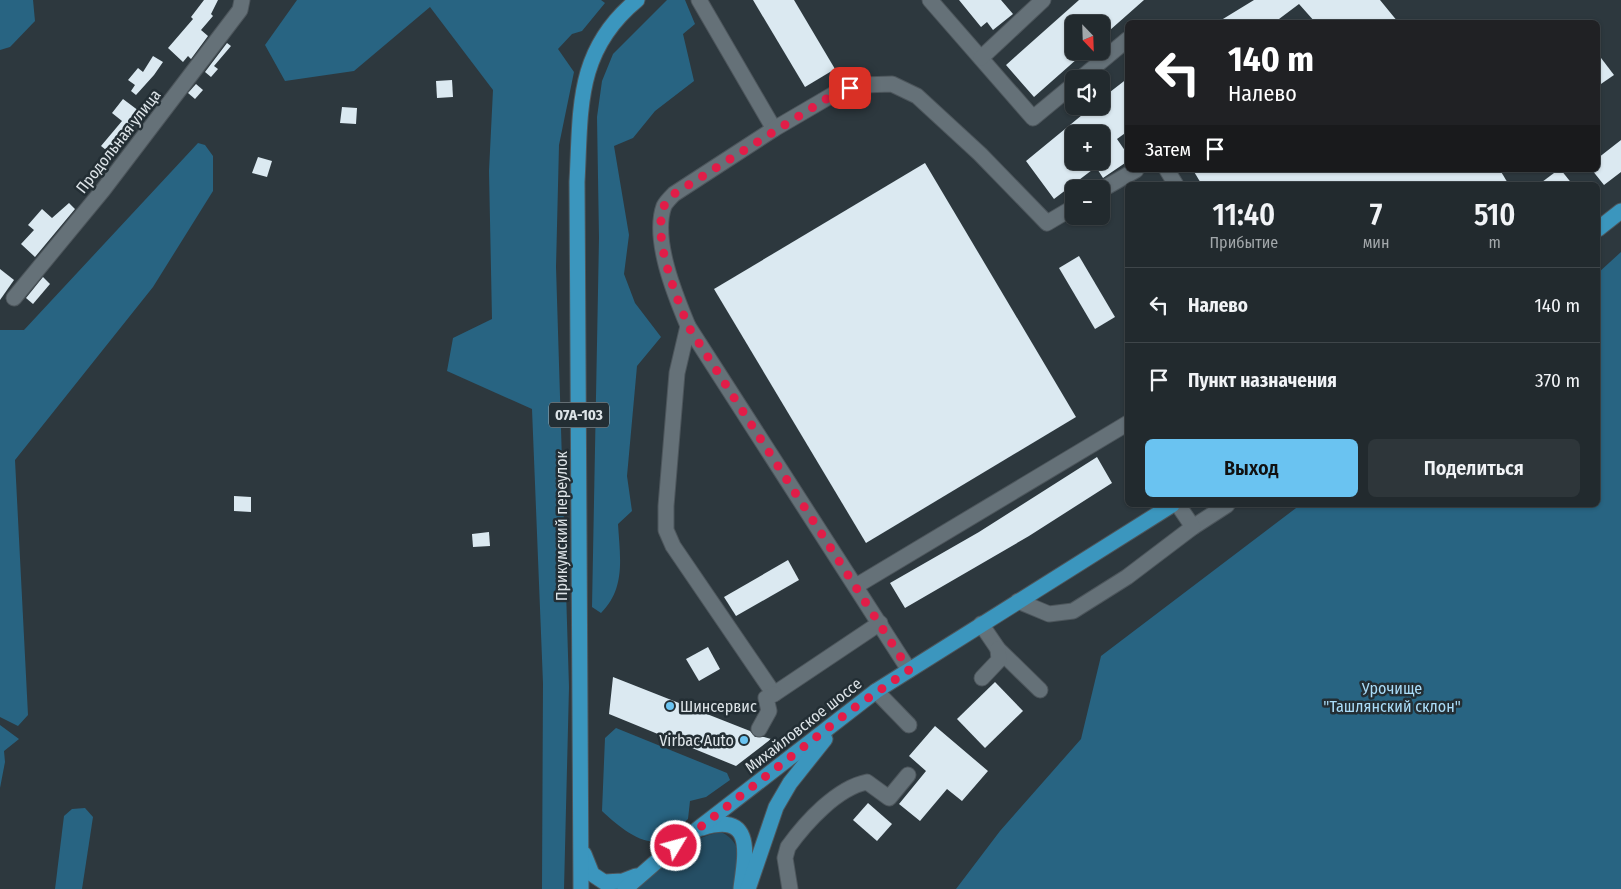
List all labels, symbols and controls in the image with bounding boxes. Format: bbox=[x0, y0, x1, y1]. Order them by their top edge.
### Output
north arrow bbox=[1065, 15, 1110, 60]
map controls bbox=[1065, 15, 1110, 225]
text: 140 m bbox=[1228, 38, 1314, 80]
icon: left bbox=[1145, 40, 1210, 105]
pin bbox=[829, 67, 871, 109]
button: sound bbox=[1065, 70, 1110, 115]
icon: arrive bbox=[836, 74, 864, 102]
text: Налево bbox=[1228, 80, 1297, 107]
street label: Продольная улица bbox=[72, 86, 165, 197]
button: + bbox=[1065, 125, 1110, 170]
icon: arrive bbox=[1201, 135, 1229, 163]
text: Затем bbox=[1145, 138, 1191, 161]
button: − bbox=[1065, 180, 1110, 225]
text: 11:40 bbox=[1213, 197, 1275, 233]
text: 7 bbox=[1370, 197, 1382, 233]
text: 510 bbox=[1474, 197, 1516, 233]
text: Прибытие bbox=[1209, 233, 1278, 252]
text: мин bbox=[1363, 233, 1390, 252]
text: m bbox=[1489, 233, 1501, 252]
icon: left bbox=[1145, 291, 1173, 319]
text: Налево bbox=[1188, 294, 1248, 317]
text: 140 m bbox=[1534, 294, 1580, 317]
icon: arrive bbox=[1145, 366, 1173, 394]
text: Пункт назначения bbox=[1188, 369, 1337, 392]
text: 370 m bbox=[1535, 369, 1580, 392]
road number: 07А-103 bbox=[549, 402, 609, 428]
button: Выход bbox=[1145, 439, 1358, 497]
button: Поделиться bbox=[1368, 439, 1580, 497]
street label: Прикумский переулок bbox=[552, 450, 571, 601]
street label: Михайловское шоссе bbox=[741, 674, 866, 777]
park label: Урочище "Ташлянский склон" bbox=[1323, 679, 1461, 716]
place label: Шинсервис bbox=[680, 697, 757, 716]
marker: Шинсервис bbox=[664, 700, 676, 712]
place label: Virbac Auto bbox=[659, 731, 734, 750]
marker: Virbac Auto bbox=[738, 734, 750, 746]
position arrow bbox=[649, 819, 701, 871]

